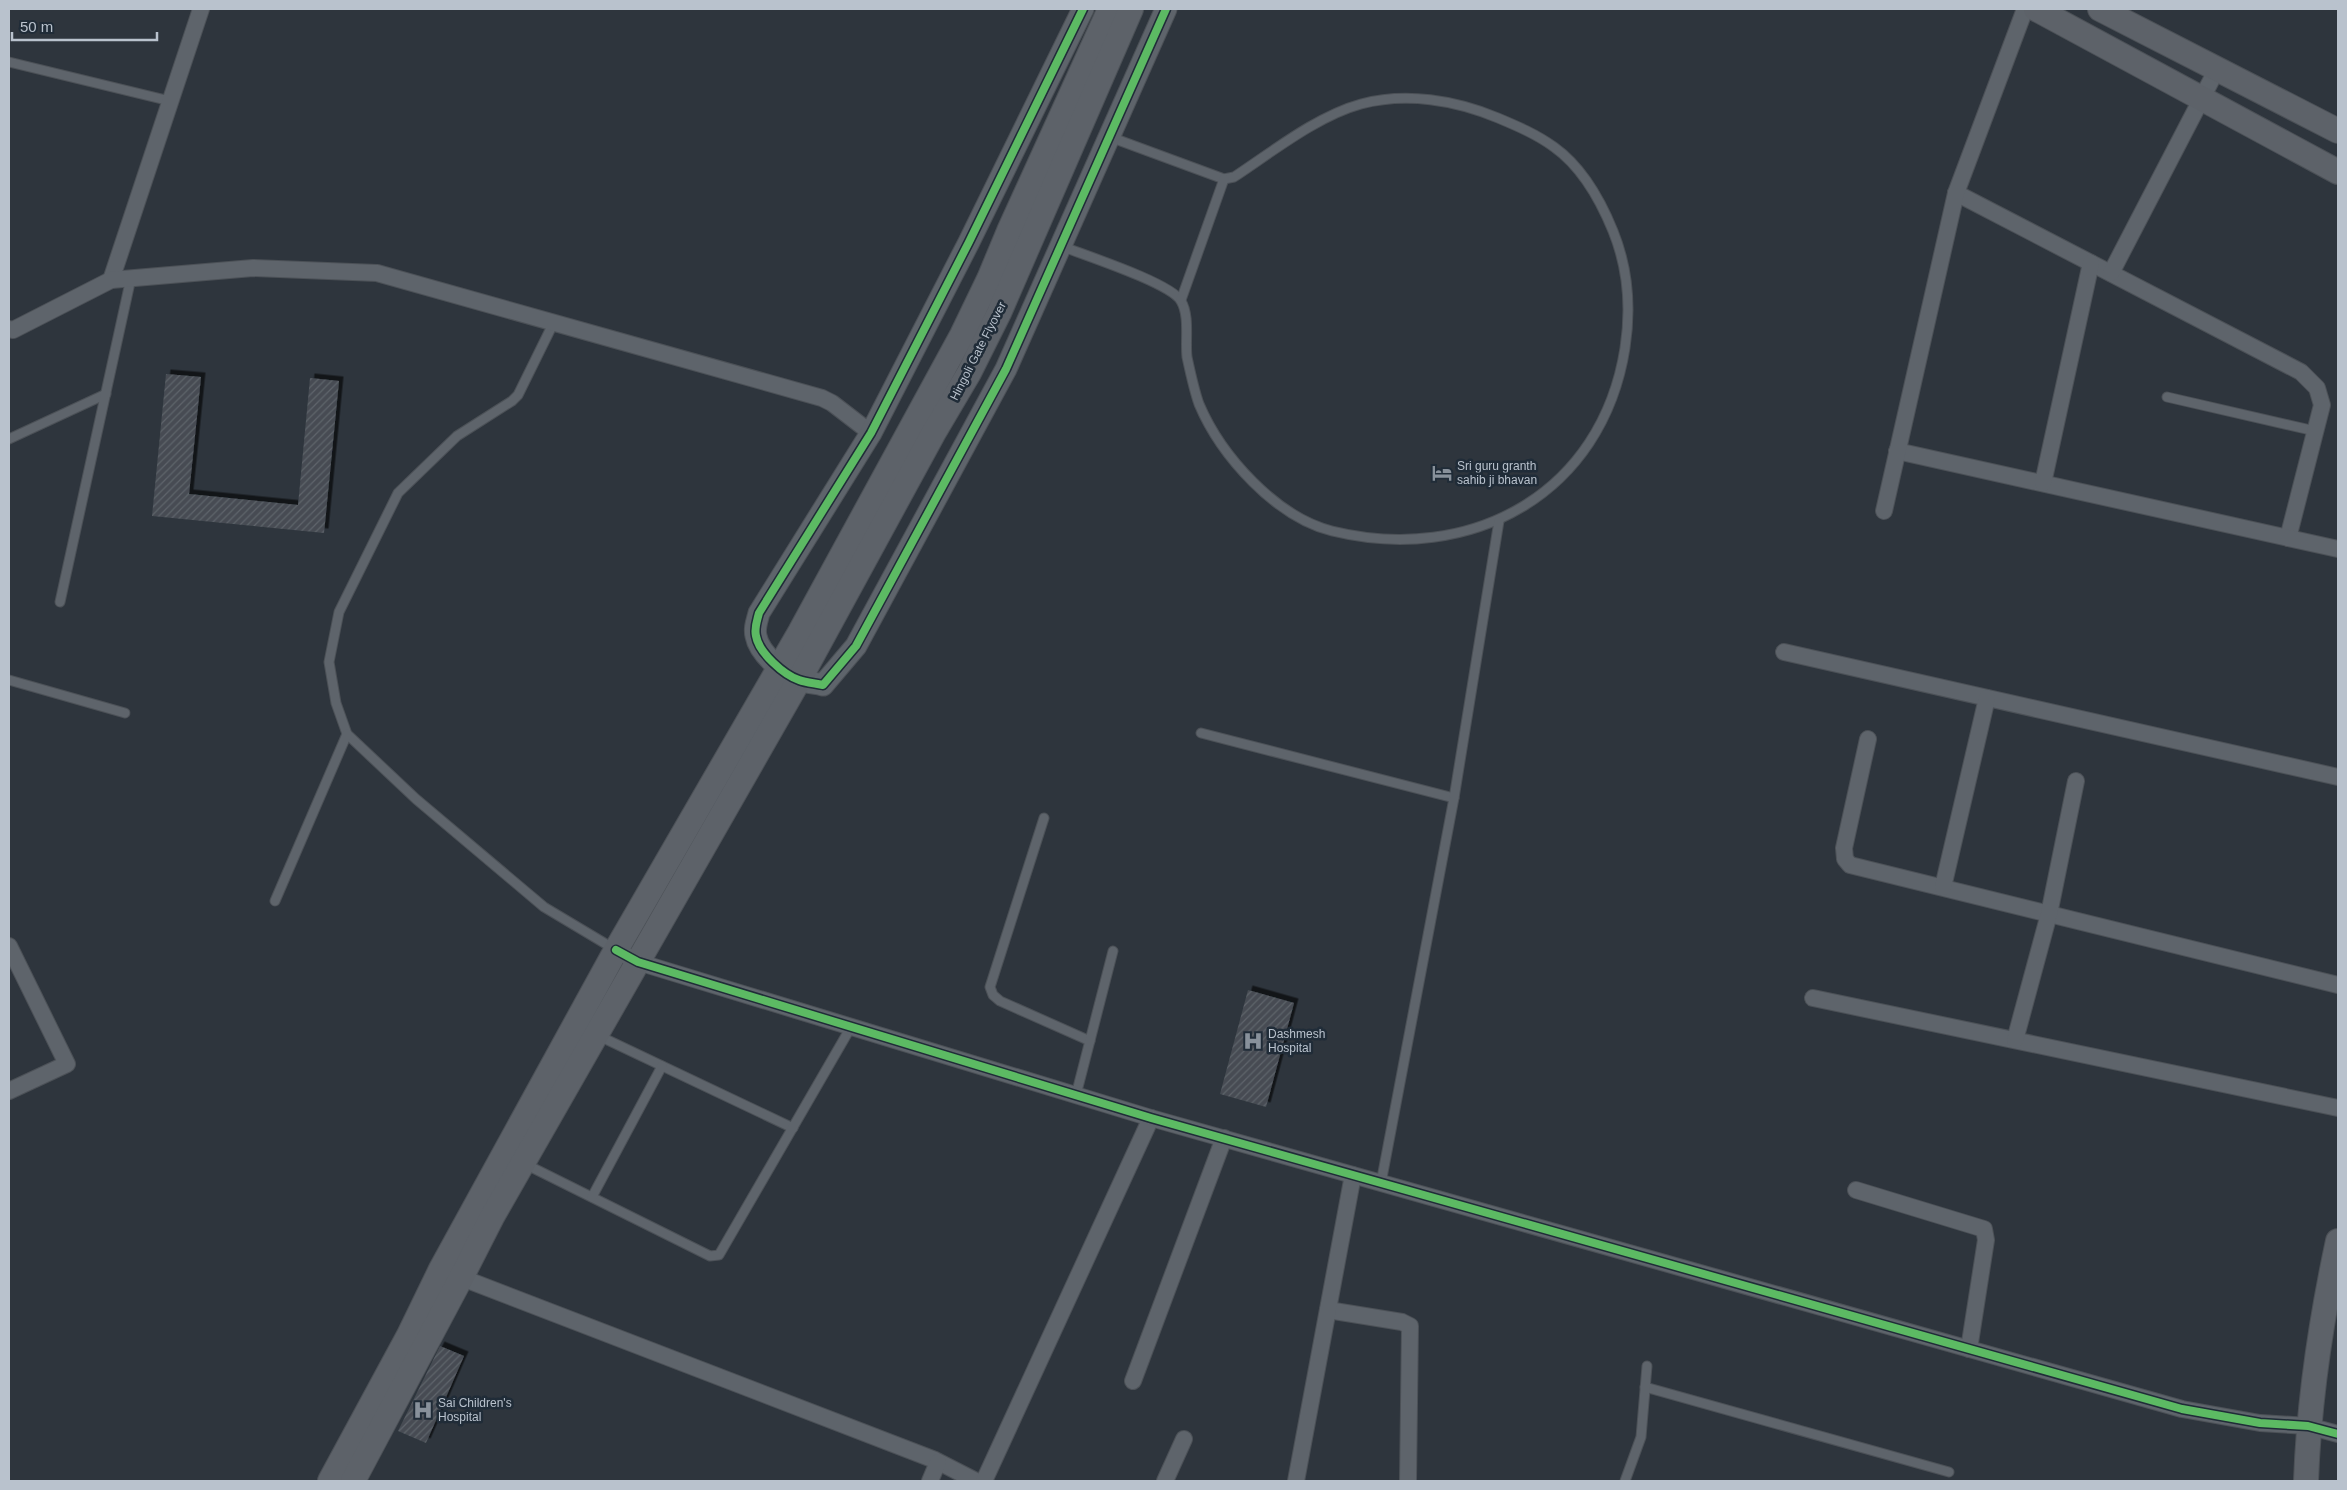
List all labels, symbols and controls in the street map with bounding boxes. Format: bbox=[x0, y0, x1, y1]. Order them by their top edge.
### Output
scale bar bbox=[12, 10, 158, 42]
text: 50 m bbox=[20, 18, 53, 35]
street label: Hingoli Gate Flyover bbox=[947, 299, 1009, 403]
place label: Sri guru granth sahib ji bhavan bbox=[1457, 459, 1537, 487]
hotel icon: Sri guru granth sahib ji bhavan bbox=[1431, 462, 1453, 484]
place label: Dashmesh Hospital bbox=[1268, 1027, 1325, 1055]
hospital icon: Dashmesh Hospital bbox=[1242, 1030, 1264, 1052]
place label: Sai Children's Hospital bbox=[438, 1396, 512, 1424]
hospital icon: Sai Children's Hospital bbox=[412, 1399, 434, 1421]

